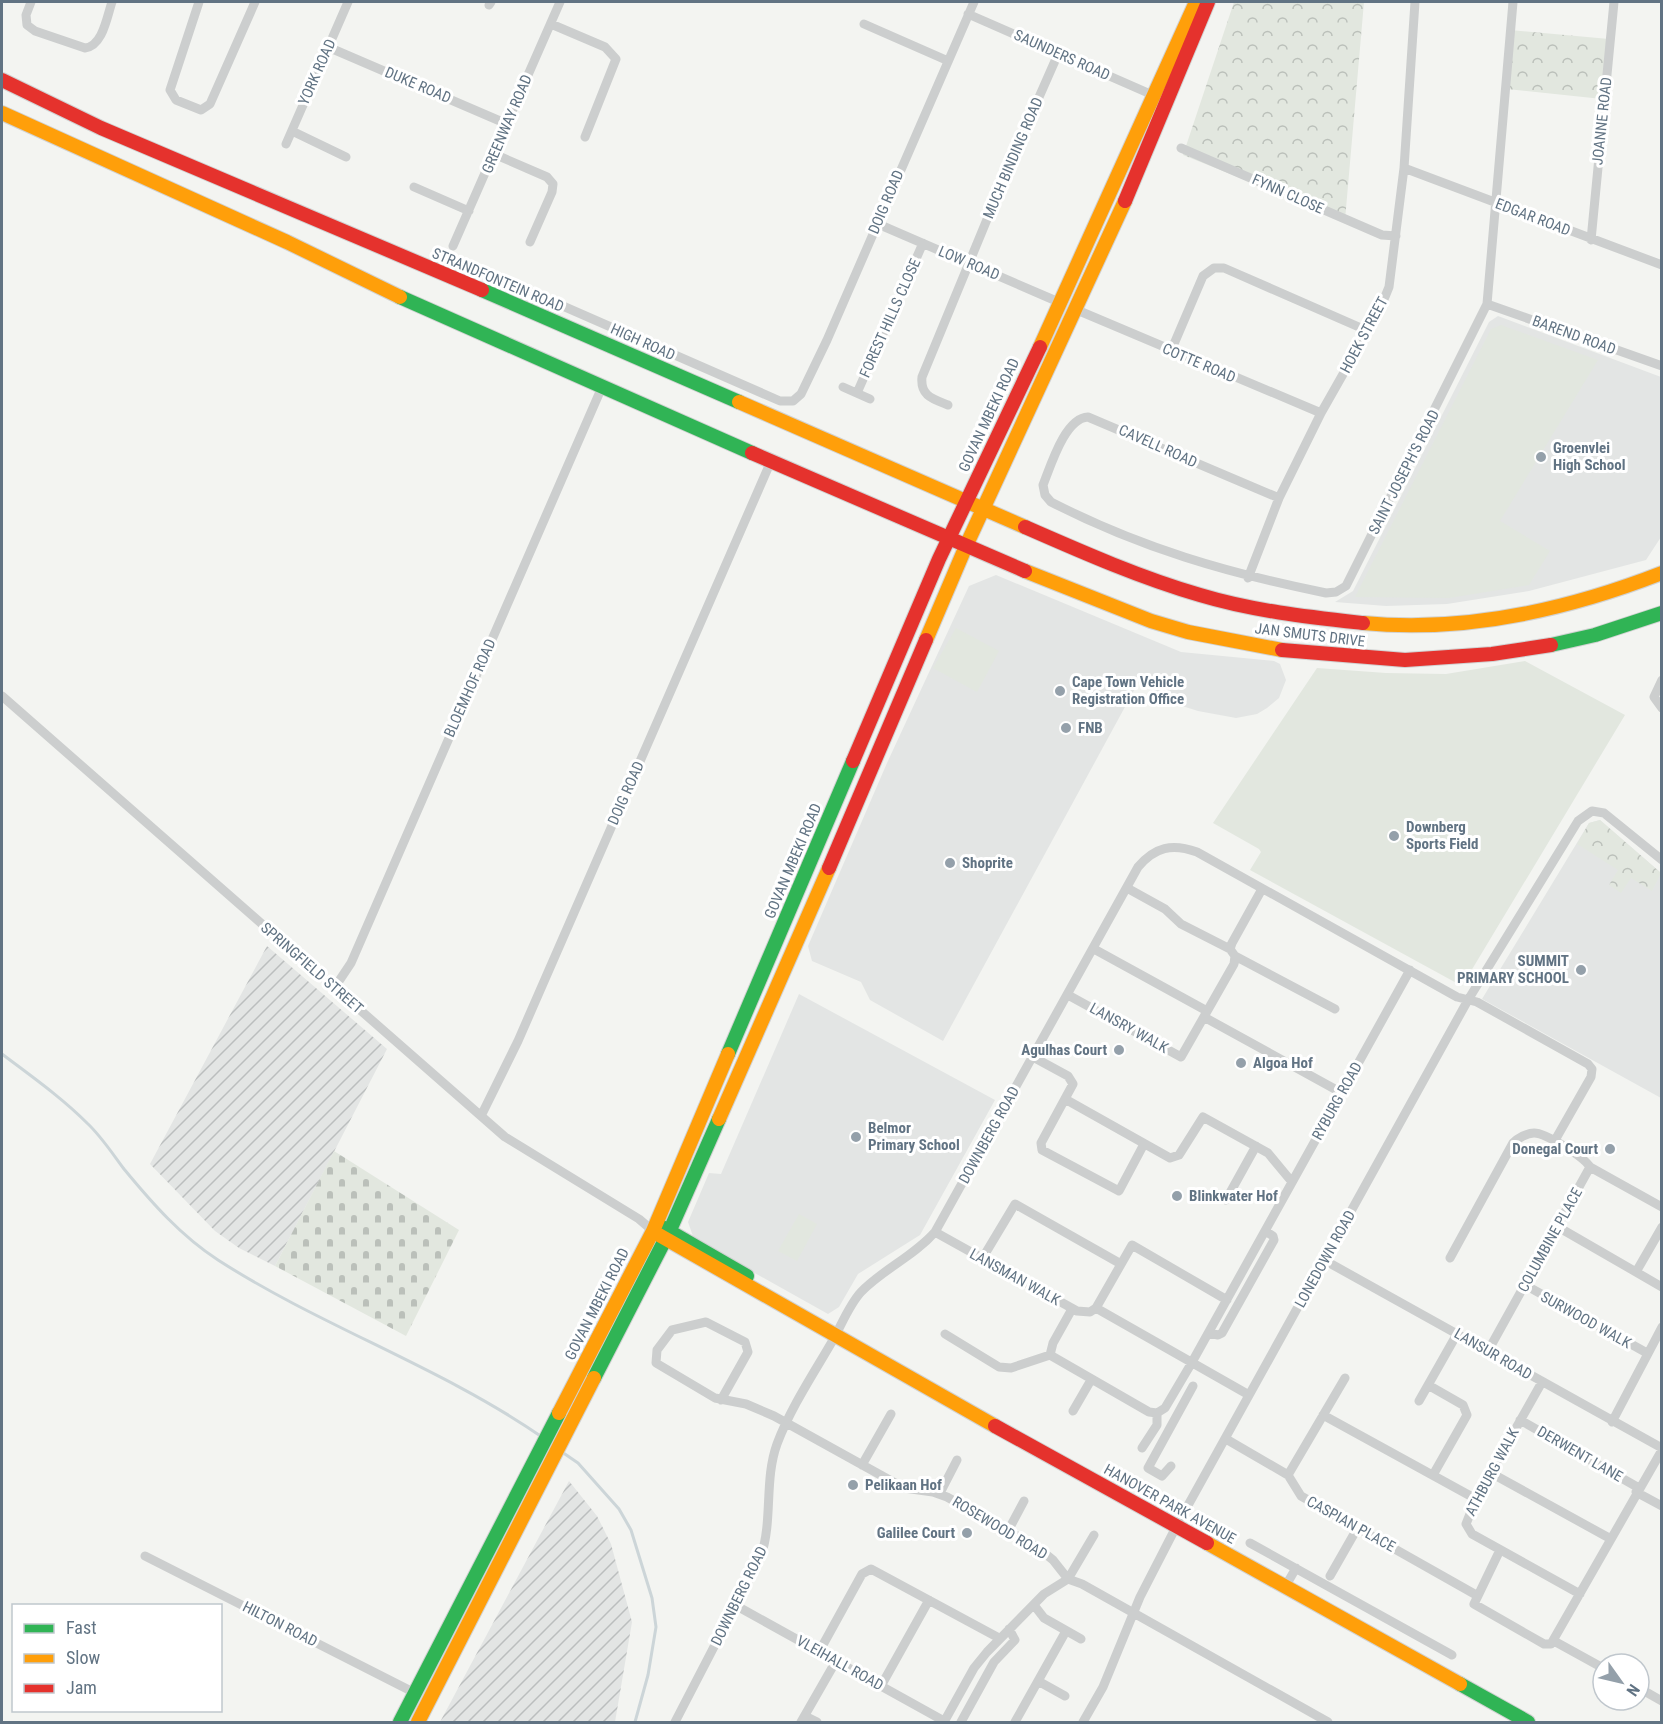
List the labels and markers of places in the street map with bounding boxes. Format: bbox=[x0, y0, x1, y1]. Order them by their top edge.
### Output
place label: Groenvlei High School bbox=[1553, 439, 1625, 474]
marker: Groenvlei High School bbox=[1534, 450, 1548, 464]
place label: Cape Town Vehicle Registration Office bbox=[1072, 673, 1184, 708]
marker: Cape Town Vehicle Registration Office bbox=[1053, 684, 1067, 698]
place label: FNB bbox=[1078, 719, 1103, 737]
marker: FNB bbox=[1059, 721, 1073, 735]
place label: Downberg Sports Field bbox=[1406, 818, 1479, 853]
marker: Downberg Sports Field bbox=[1387, 829, 1401, 843]
place label: Shoprite bbox=[962, 854, 1013, 872]
marker: Shoprite bbox=[943, 856, 957, 870]
place label: SUMMIT PRIMARY SCHOOL bbox=[1457, 952, 1569, 987]
marker: SUMMIT PRIMARY SCHOOL bbox=[1574, 963, 1588, 977]
place label: Agulhas Court bbox=[1021, 1041, 1107, 1059]
marker: Agulhas Court bbox=[1112, 1043, 1126, 1057]
place label: Algoa Hof bbox=[1253, 1054, 1313, 1072]
marker: Algoa Hof bbox=[1234, 1056, 1248, 1070]
place label: Belmor Primary School bbox=[868, 1119, 960, 1154]
marker: Belmor Primary School bbox=[849, 1130, 863, 1144]
place label: Donegal Court bbox=[1512, 1140, 1598, 1158]
marker: Donegal Court bbox=[1603, 1142, 1617, 1156]
place label: Blinkwater Hof bbox=[1189, 1187, 1278, 1205]
marker: Blinkwater Hof bbox=[1170, 1189, 1184, 1203]
place label: Pelikaan Hof bbox=[865, 1476, 942, 1494]
marker: Pelikaan Hof bbox=[846, 1478, 860, 1492]
place label: Galilee Court bbox=[877, 1524, 955, 1542]
marker: Galilee Court bbox=[960, 1526, 974, 1540]

